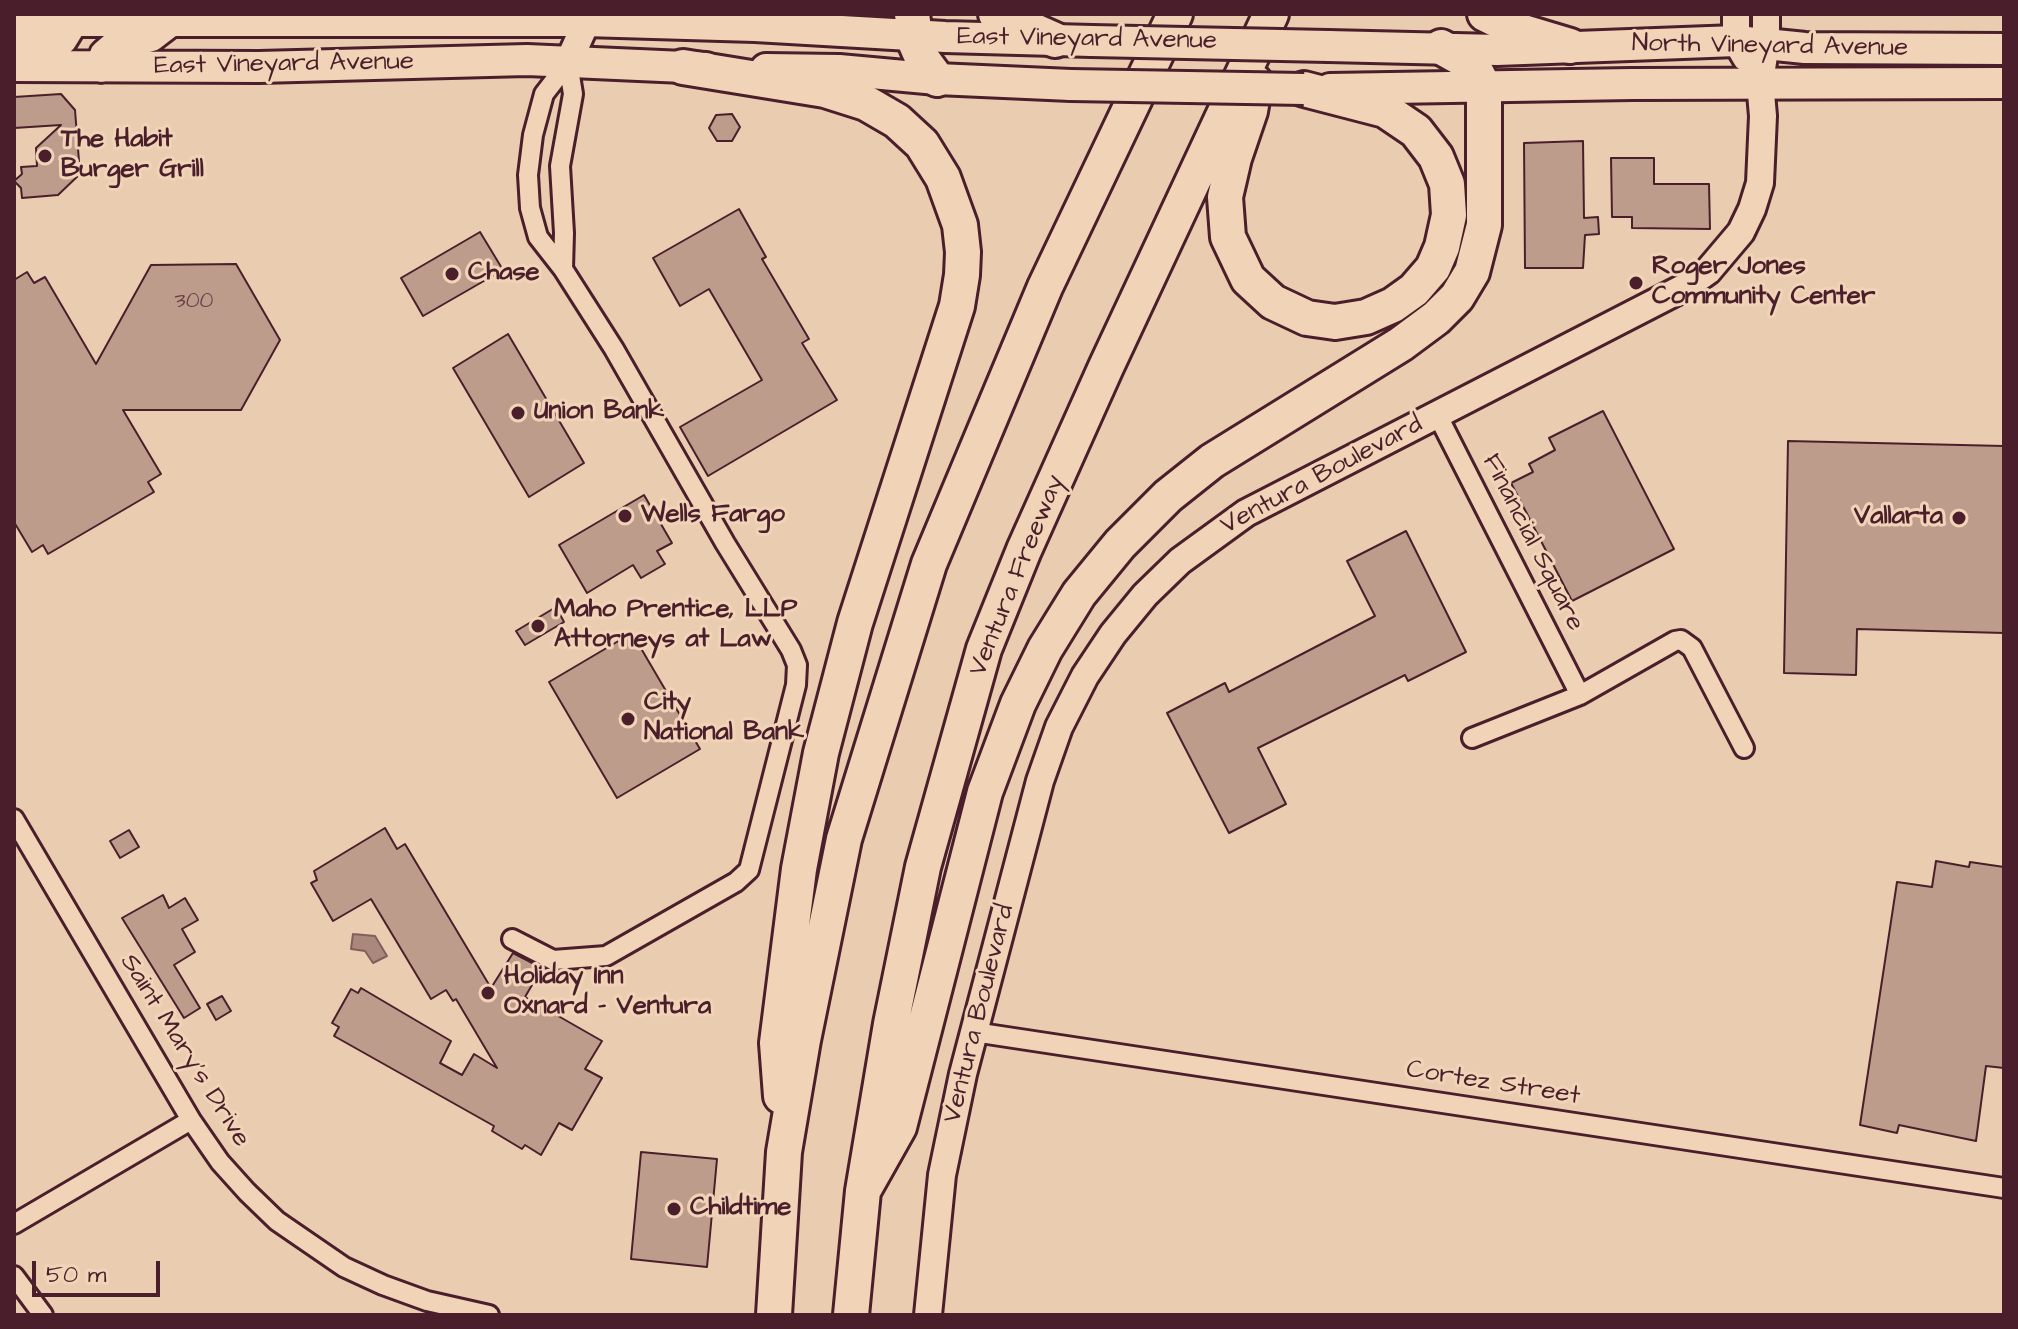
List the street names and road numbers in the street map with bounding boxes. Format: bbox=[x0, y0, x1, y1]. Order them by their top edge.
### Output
street label: East Vineyard Avenue bbox=[957, 22, 1217, 58]
street label: North Vineyard Avenue bbox=[1632, 29, 1908, 65]
street label: East Vineyard Avenue bbox=[154, 47, 414, 83]
street label: Ventura Boulevard bbox=[1216, 410, 1428, 542]
street label: Financial Square bbox=[1474, 449, 1590, 637]
street label: Ventura Freeway bbox=[963, 471, 1073, 681]
street label: Ventura Boulevard bbox=[938, 902, 1022, 1126]
street label: Saint Mary's Drive bbox=[112, 949, 256, 1153]
street label: Cortez Street bbox=[1404, 1055, 1582, 1113]

